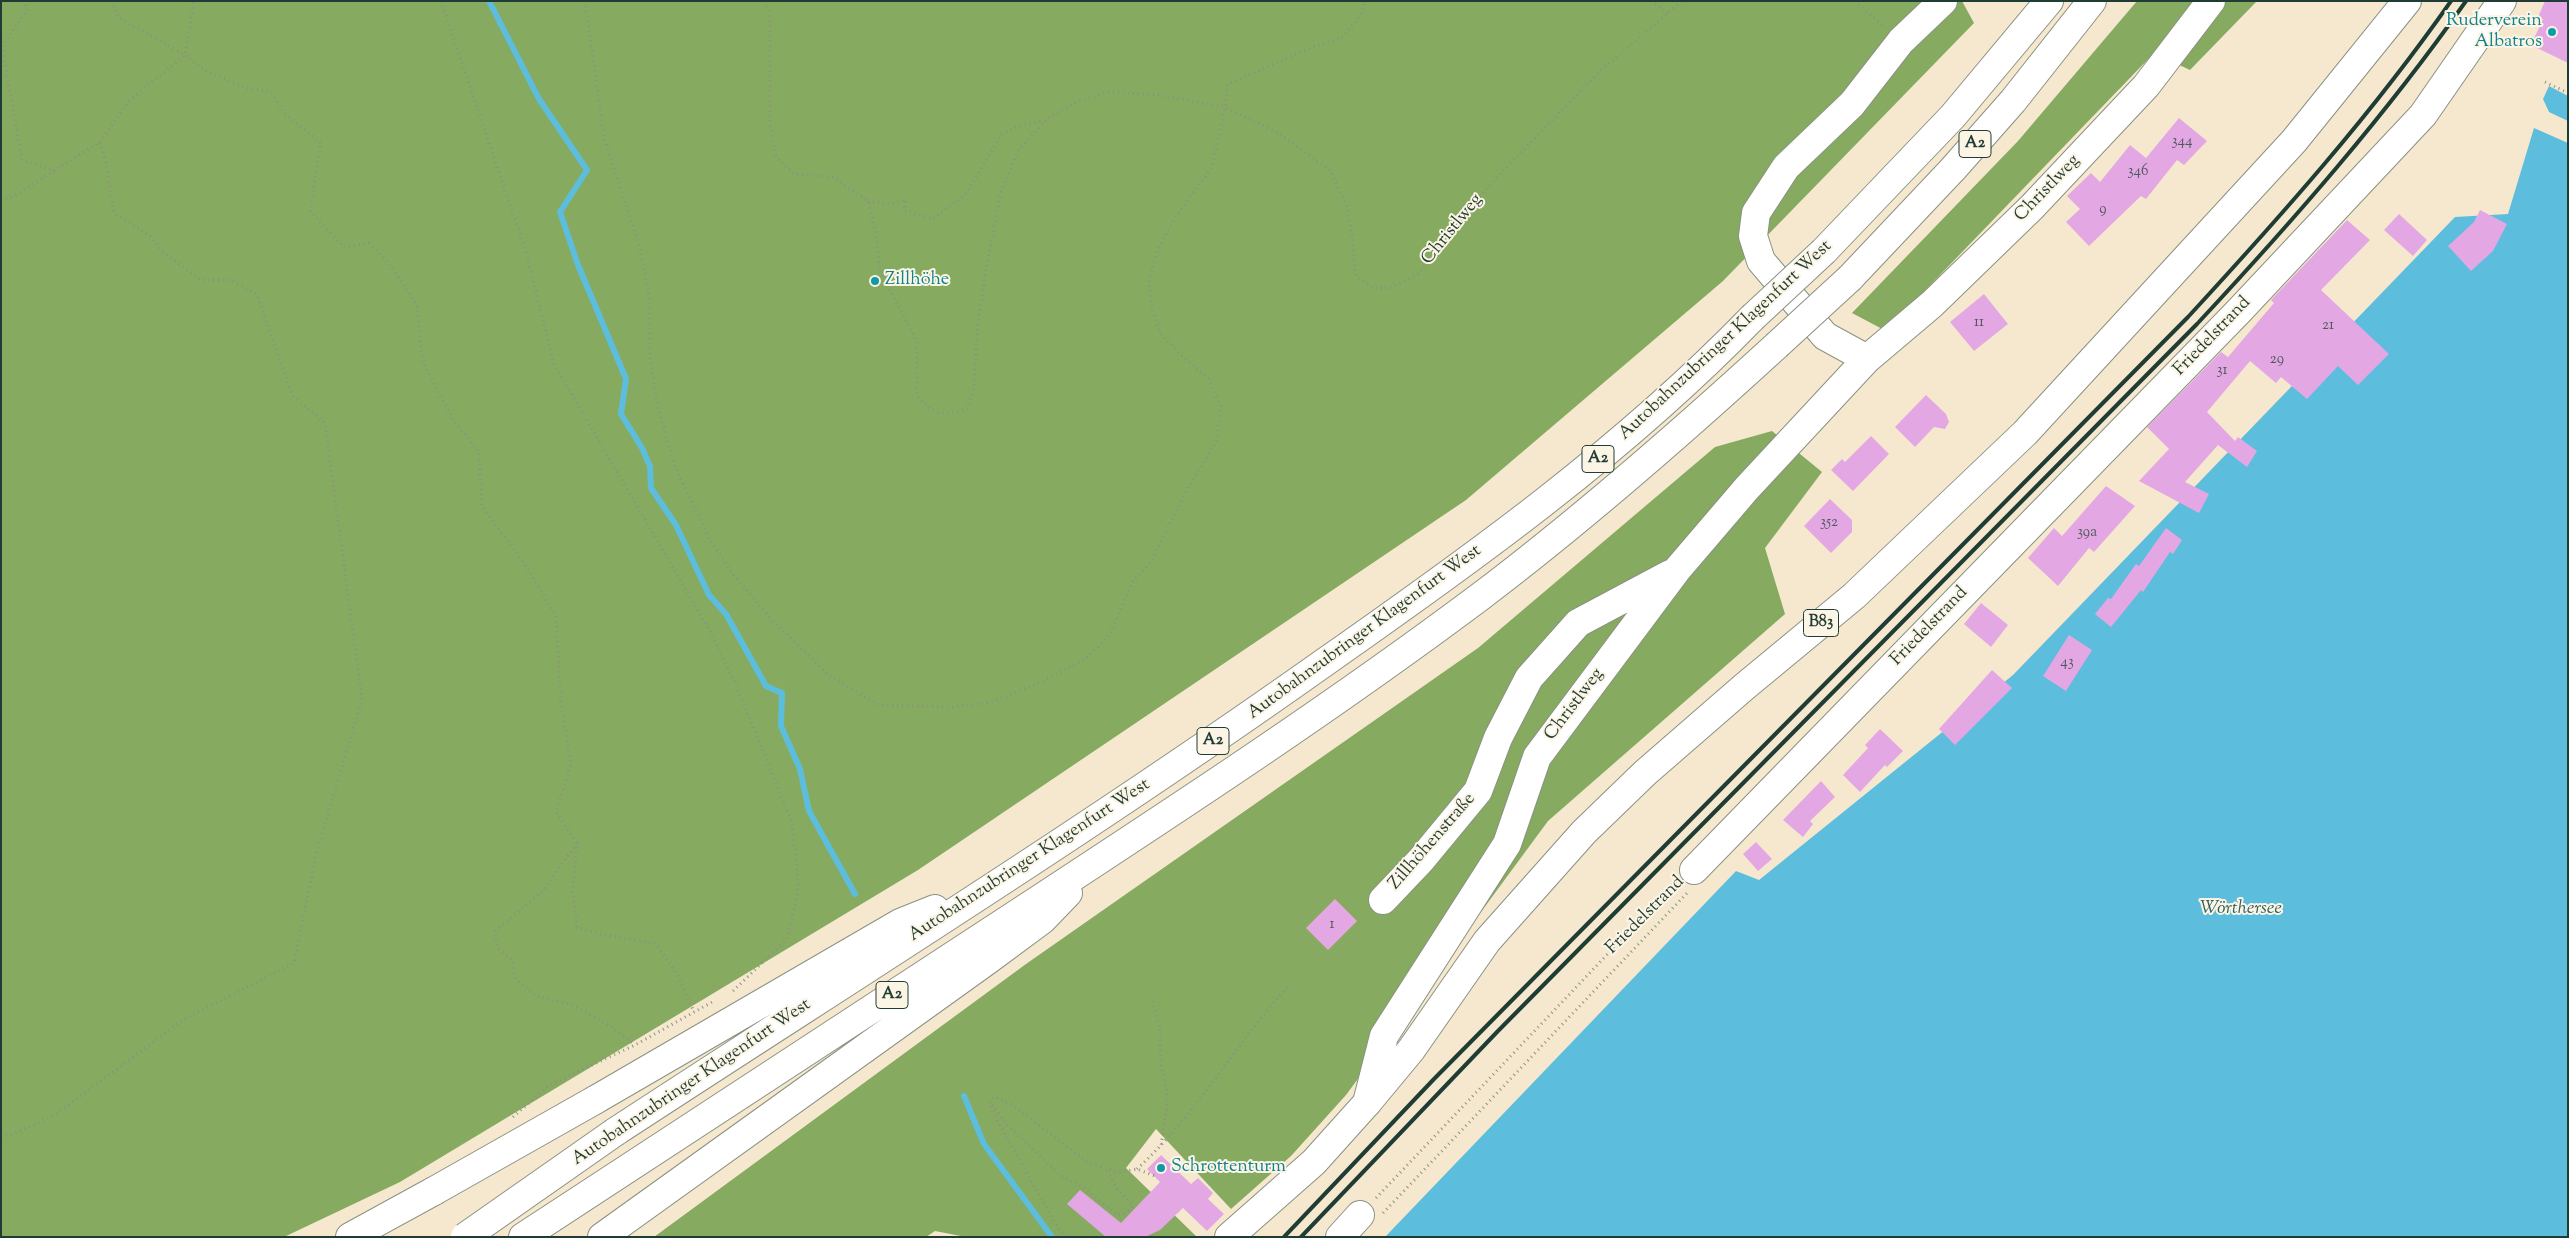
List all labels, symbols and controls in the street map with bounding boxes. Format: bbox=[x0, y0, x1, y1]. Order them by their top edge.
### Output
place label: Ruderverein Albatros bbox=[2446, 11, 2542, 54]
marker: Ruderverein Albatros bbox=[2546, 26, 2558, 38]
road number: A2 bbox=[1959, 130, 1991, 158]
house number: 344 bbox=[2171, 133, 2193, 151]
street label: Christlweg bbox=[2011, 151, 2085, 227]
house number: 346 bbox=[2128, 163, 2148, 181]
street label: Christlweg bbox=[1418, 190, 1488, 270]
house number: 9 bbox=[2099, 201, 2107, 219]
street label: Autobahnzubringer Klagenfurt West bbox=[1615, 236, 1837, 446]
place label: Zillhöhe bbox=[885, 270, 949, 292]
marker: Zillhöhe bbox=[869, 275, 881, 287]
street label: Friedelstrand bbox=[2170, 293, 2256, 381]
house number: 11 bbox=[1974, 314, 1984, 332]
house number: 21 bbox=[2322, 317, 2334, 335]
house number: 29 bbox=[2270, 351, 2284, 369]
house number: 31 bbox=[2216, 362, 2228, 380]
road number: A2 bbox=[1582, 446, 1614, 472]
house number: 352 bbox=[1820, 514, 1838, 532]
house number: 39a bbox=[2077, 524, 2097, 542]
street label: Autobahnzubringer Klagenfurt West bbox=[1244, 541, 1486, 725]
street label: Friedelstrand bbox=[1887, 583, 1973, 671]
road number: B83 bbox=[1804, 610, 1838, 636]
house number: 43 bbox=[2060, 654, 2074, 672]
street label: Christlweg bbox=[1541, 665, 1609, 745]
road number: A2 bbox=[1197, 728, 1229, 754]
street label: Autobahnzubringer Klagenfurt West bbox=[905, 775, 1155, 947]
street label: Zillhöhenstraße bbox=[1385, 789, 1481, 895]
street label: Friedelstrand bbox=[1602, 872, 1690, 960]
water label: Wörthersee bbox=[2200, 899, 2282, 921]
house number: 1 bbox=[1329, 916, 1335, 934]
road number: A2 bbox=[876, 982, 908, 1008]
street label: Autobahnzubringer Klagenfurt West bbox=[569, 995, 815, 1171]
place label: Schrottenturm bbox=[1171, 1157, 1286, 1179]
marker: Schrottenturm bbox=[1155, 1162, 1167, 1174]

